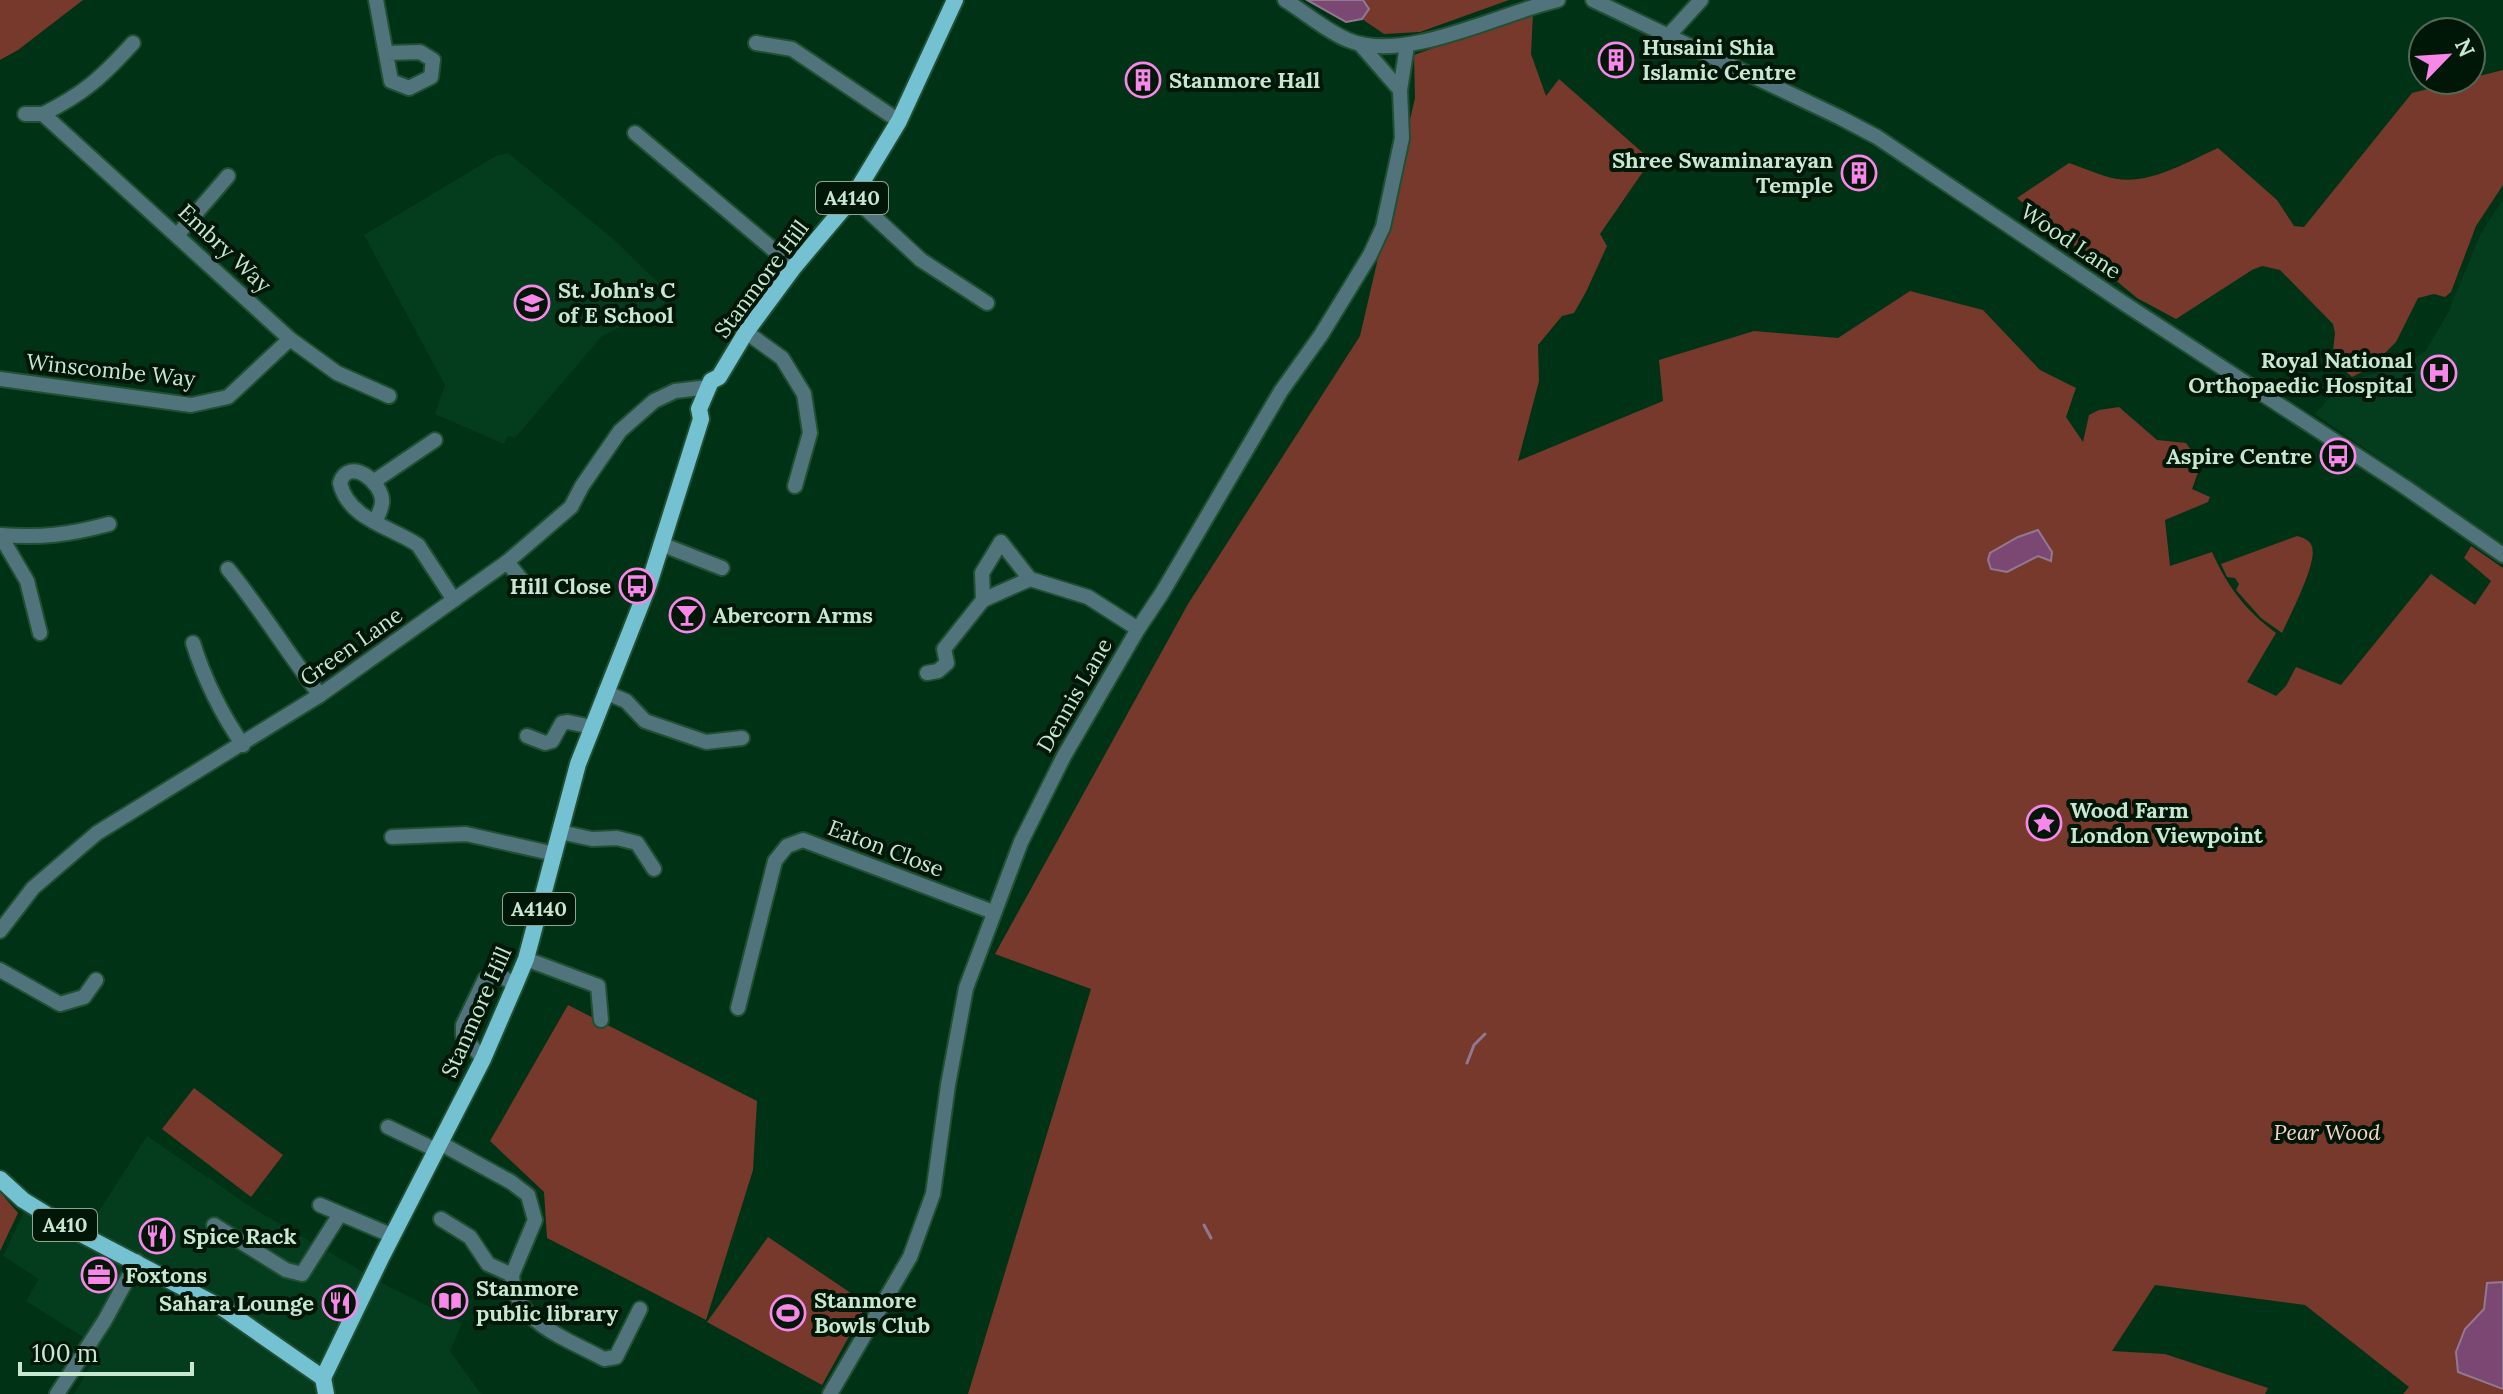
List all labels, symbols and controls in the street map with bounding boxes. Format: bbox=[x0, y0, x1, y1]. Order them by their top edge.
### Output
north arrow bbox=[2407, 16, 2487, 96]
place label: Husaini Shia Islamic Centre bbox=[1642, 33, 1796, 86]
text: N bbox=[2449, 34, 2481, 61]
building icon: Husaini Shia Islamic Centre bbox=[1597, 41, 1635, 79]
building icon: Stanmore Hall bbox=[1124, 61, 1162, 99]
place label: Stanmore Hall bbox=[1169, 66, 1320, 94]
place label: Shree Swaminarayan Temple bbox=[1612, 146, 1833, 199]
building icon: Shree Swaminarayan Temple bbox=[1840, 154, 1878, 192]
road number: A4140 bbox=[816, 182, 888, 214]
street label: Wood Lane bbox=[2015, 197, 2127, 285]
street label: Embry Way bbox=[173, 198, 278, 298]
street label: Stanmore Hill bbox=[708, 215, 814, 343]
place label: St. John's C of E School bbox=[558, 276, 675, 329]
school or university icon: St. John's C of E School bbox=[513, 284, 551, 322]
place label: Royal National Orthopaedic Hospital bbox=[2188, 346, 2413, 399]
street label: Winscombe Way bbox=[25, 347, 197, 393]
hospital icon: Royal National Orthopaedic Hospital bbox=[2420, 354, 2458, 392]
bus stop icon: Aspire Centre bbox=[2319, 437, 2357, 475]
place label: Aspire Centre bbox=[2166, 442, 2312, 470]
bus stop icon: Hill Close bbox=[618, 567, 656, 605]
place label: Hill Close bbox=[510, 572, 611, 600]
bar icon: Abercorn Arms bbox=[668, 596, 706, 634]
street label: Green Lane bbox=[294, 600, 408, 692]
place label: Abercorn Arms bbox=[713, 601, 873, 629]
street label: Dennis Lane bbox=[1030, 633, 1118, 757]
place label: Wood Farm London Viewpoint bbox=[2070, 796, 2264, 849]
place icon: Wood Farm London Viewpoint bbox=[2025, 804, 2063, 842]
street label: Eaton Close bbox=[824, 813, 948, 883]
road number: A4140 bbox=[503, 893, 575, 925]
street label: Stanmore Hill bbox=[435, 942, 517, 1082]
park label: Pear Wood bbox=[2274, 1118, 2381, 1146]
road number: A410 bbox=[33, 1209, 97, 1241]
restaurant icon: Spice Rack bbox=[138, 1217, 176, 1255]
place label: Spice Rack bbox=[183, 1222, 296, 1250]
office icon: Foxtons bbox=[80, 1256, 118, 1294]
place label: Foxtons bbox=[125, 1261, 207, 1289]
place label: Stanmore public library bbox=[476, 1274, 619, 1327]
library icon: Stanmore public library bbox=[431, 1282, 469, 1320]
restaurant icon: Sahara Lounge bbox=[321, 1284, 359, 1322]
place label: Stanmore Bowls Club bbox=[814, 1286, 930, 1339]
place label: Sahara Lounge bbox=[159, 1289, 314, 1317]
sports icon: Stanmore Bowls Club bbox=[769, 1294, 807, 1332]
scale bar bbox=[20, 1326, 192, 1376]
text: 100 m bbox=[32, 1338, 98, 1369]

